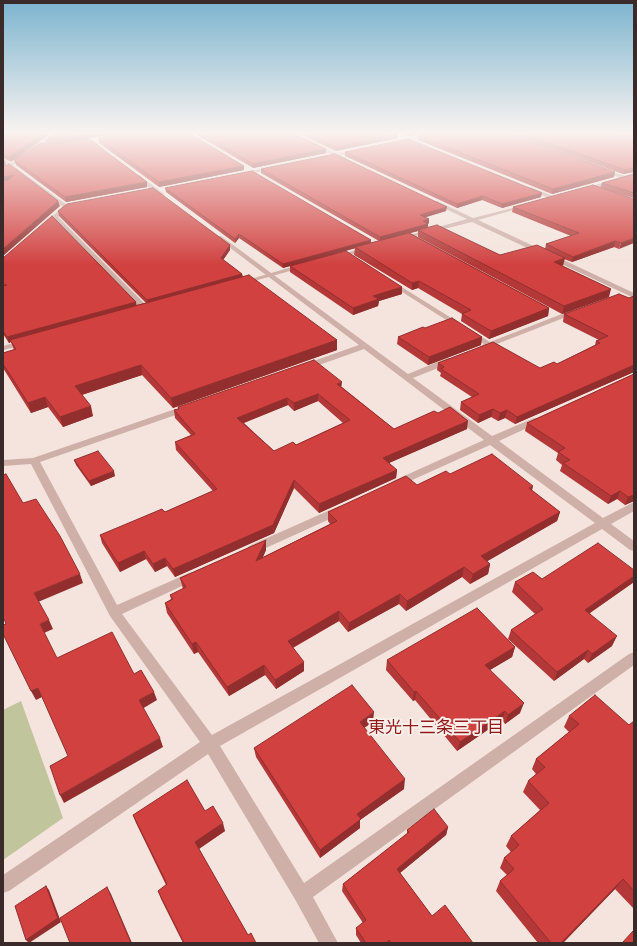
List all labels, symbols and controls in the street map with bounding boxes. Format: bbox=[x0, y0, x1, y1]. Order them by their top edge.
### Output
district label: 東光十三条三丁目 bbox=[368, 718, 504, 738]

